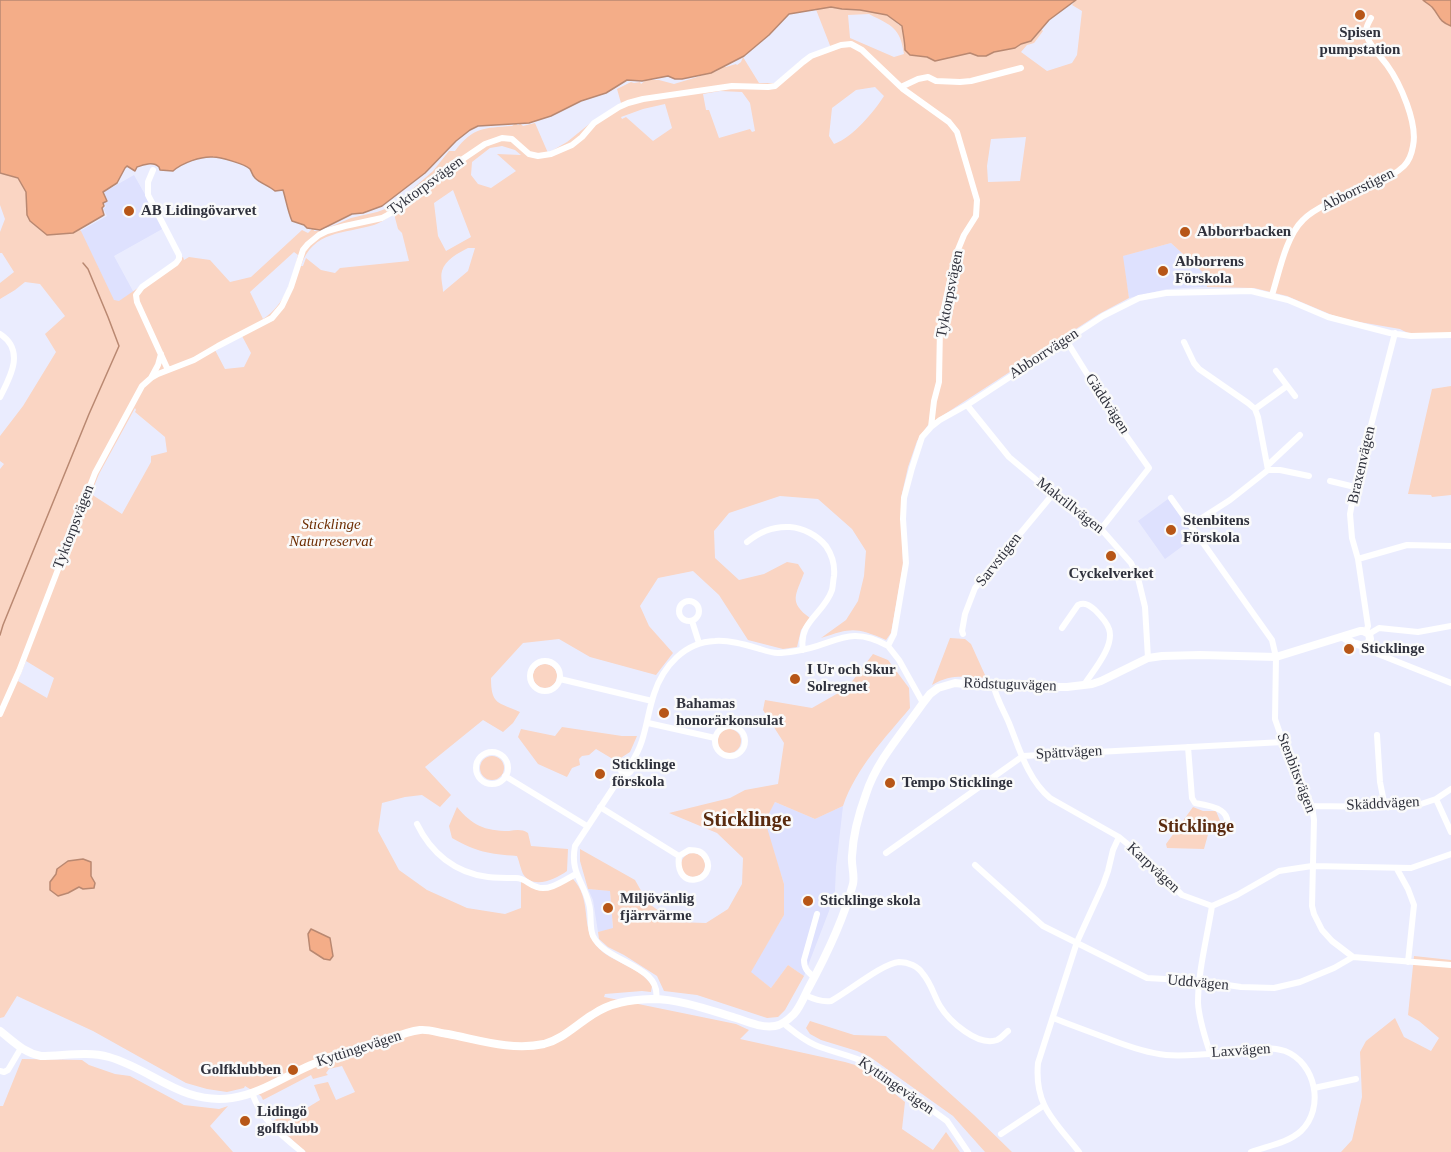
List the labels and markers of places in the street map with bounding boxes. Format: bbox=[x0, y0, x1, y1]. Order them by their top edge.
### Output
marker: Spisen pumpstation bbox=[1353, 8, 1367, 22]
place label: Spisen pumpstation bbox=[1320, 24, 1400, 59]
place label: AB Lidingövarvet bbox=[141, 202, 256, 220]
marker: AB Lidingövarvet bbox=[122, 204, 136, 218]
place label: Abborrbacken bbox=[1197, 223, 1291, 241]
marker: Abborrbacken bbox=[1178, 225, 1192, 239]
place label: Abborrens Förskola bbox=[1175, 253, 1244, 288]
marker: Abborrens Förskola bbox=[1156, 264, 1170, 278]
place label: Stenbitens Förskola bbox=[1183, 512, 1250, 547]
marker: Stenbitens Förskola bbox=[1164, 523, 1178, 537]
marker: Cyckelverket bbox=[1104, 549, 1118, 563]
place label: Cyckelverket bbox=[1069, 565, 1153, 583]
place label: Sticklinge bbox=[1361, 640, 1424, 658]
marker: Sticklinge bbox=[1342, 642, 1356, 656]
place label: I Ur och Skur Solregnet bbox=[807, 661, 896, 696]
marker: I Ur och Skur Solregnet bbox=[788, 672, 802, 686]
place label: Bahamas honorärkonsulat bbox=[676, 695, 784, 730]
marker: Bahamas honorärkonsulat bbox=[657, 706, 671, 720]
place label: Sticklinge förskola bbox=[612, 756, 675, 791]
marker: Sticklinge förskola bbox=[593, 767, 607, 781]
place label: Tempo Sticklinge bbox=[902, 774, 1013, 792]
marker: Tempo Sticklinge bbox=[883, 776, 897, 790]
place label: Miljövänlig fjärrvärme bbox=[620, 890, 694, 925]
place label: Sticklinge skola bbox=[820, 892, 920, 910]
marker: Sticklinge skola bbox=[801, 894, 815, 908]
marker: Miljövänlig fjärrvärme bbox=[601, 901, 615, 915]
place label: Golfklubben bbox=[200, 1061, 281, 1079]
marker: Golfklubben bbox=[286, 1063, 300, 1077]
place label: Lidingö golfklubb bbox=[257, 1103, 319, 1138]
marker: Lidingö golfklubb bbox=[238, 1114, 252, 1128]

